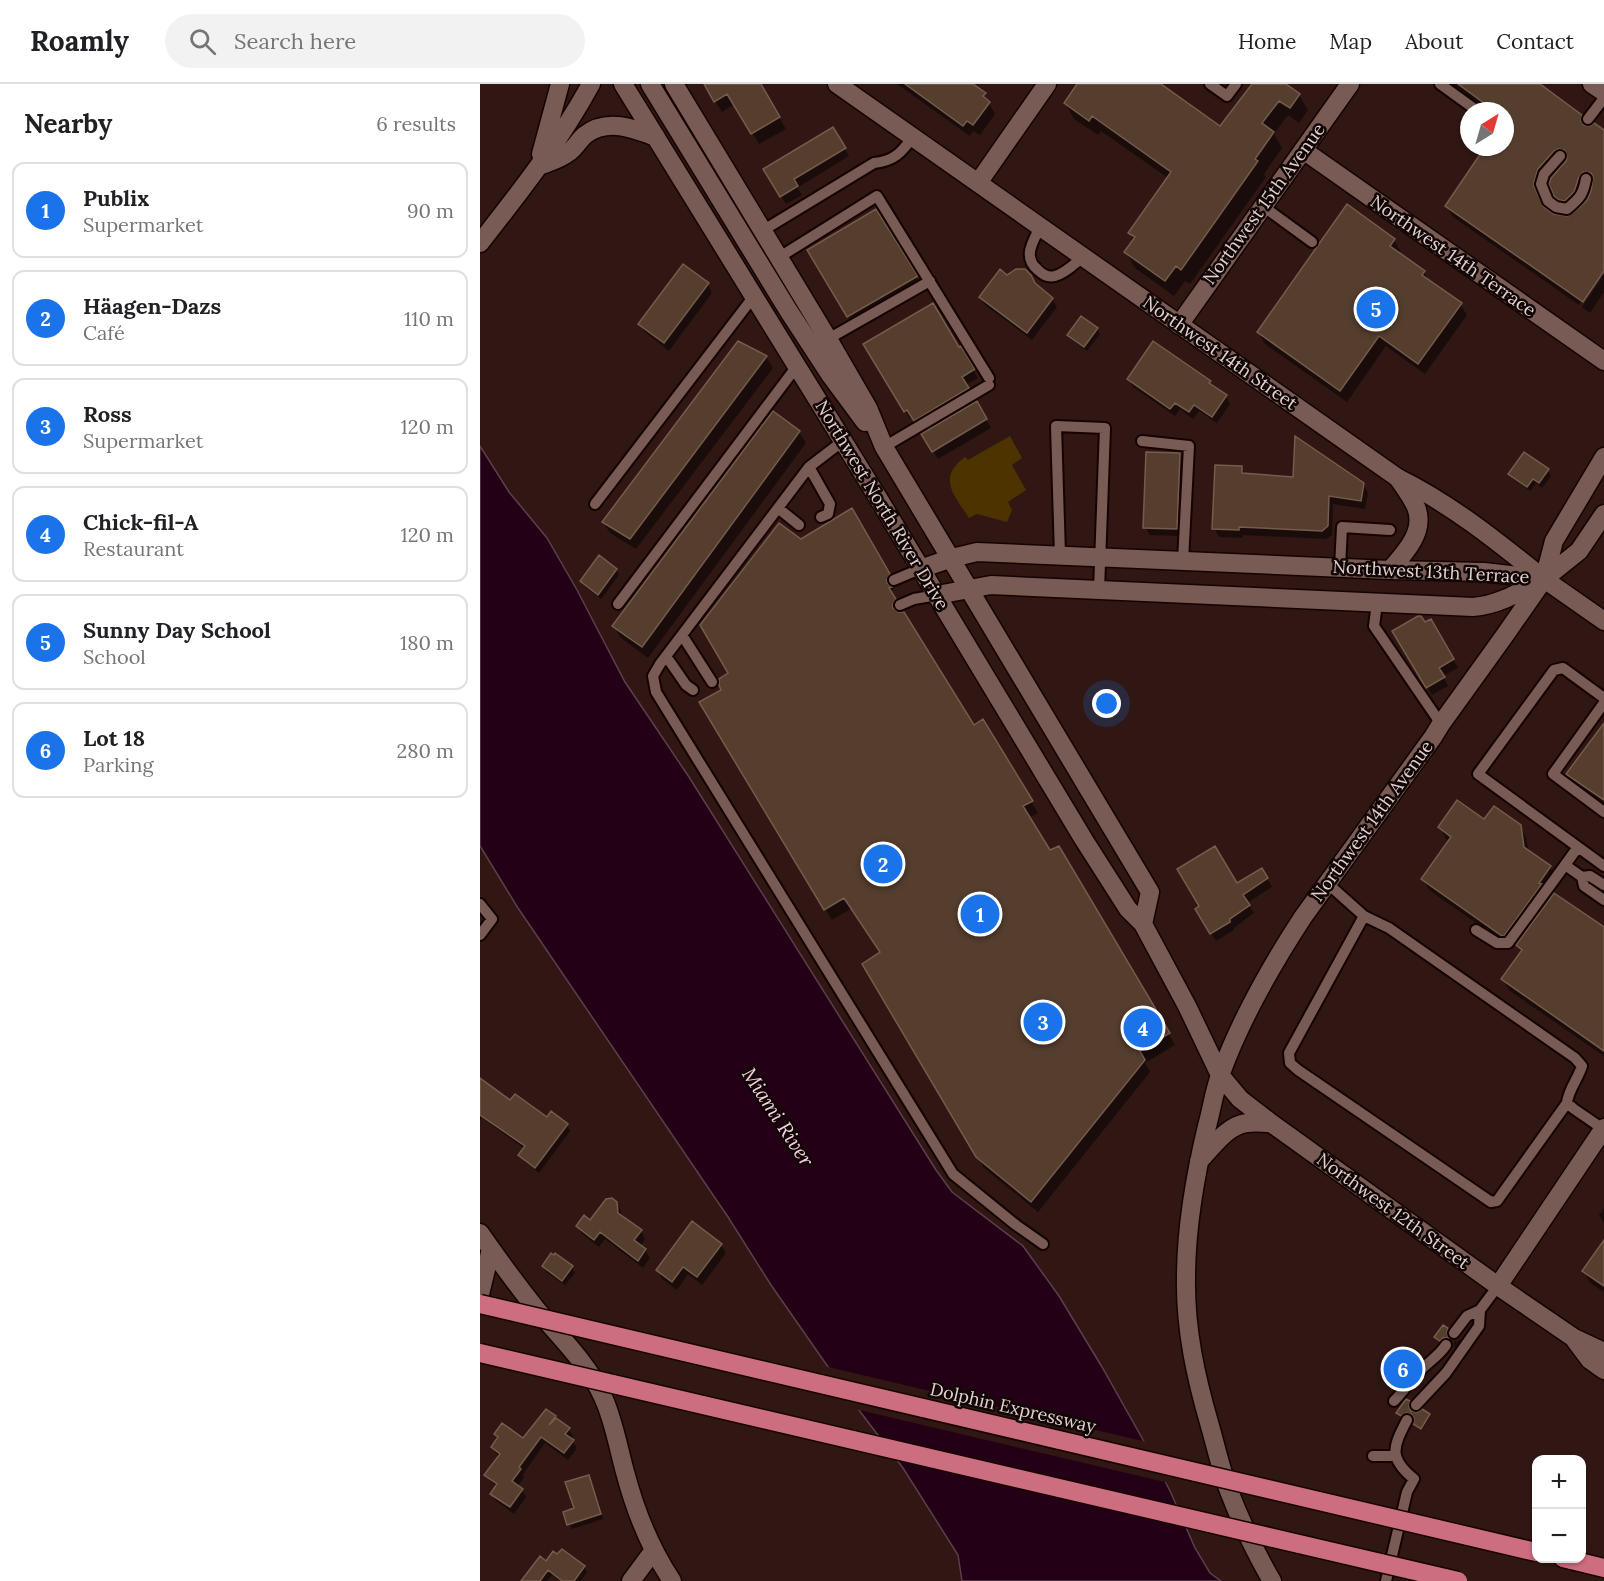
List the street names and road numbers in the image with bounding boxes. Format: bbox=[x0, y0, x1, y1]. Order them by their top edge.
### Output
street label: Northwest 15th Avenue bbox=[1197, 118, 1330, 289]
street label: Northwest 14th Terrace bbox=[1366, 190, 1541, 322]
street label: Northwest 14th Street bbox=[1139, 291, 1302, 415]
street label: Northwest North River Drive bbox=[811, 396, 954, 614]
street label: Northwest 13th Terrace bbox=[1332, 555, 1530, 588]
street label: Northwest 14th Avenue bbox=[1305, 735, 1438, 906]
street label: Northwest 12th Street bbox=[1312, 1147, 1474, 1274]
street label: Dolphin Expressway bbox=[928, 1377, 1099, 1438]

